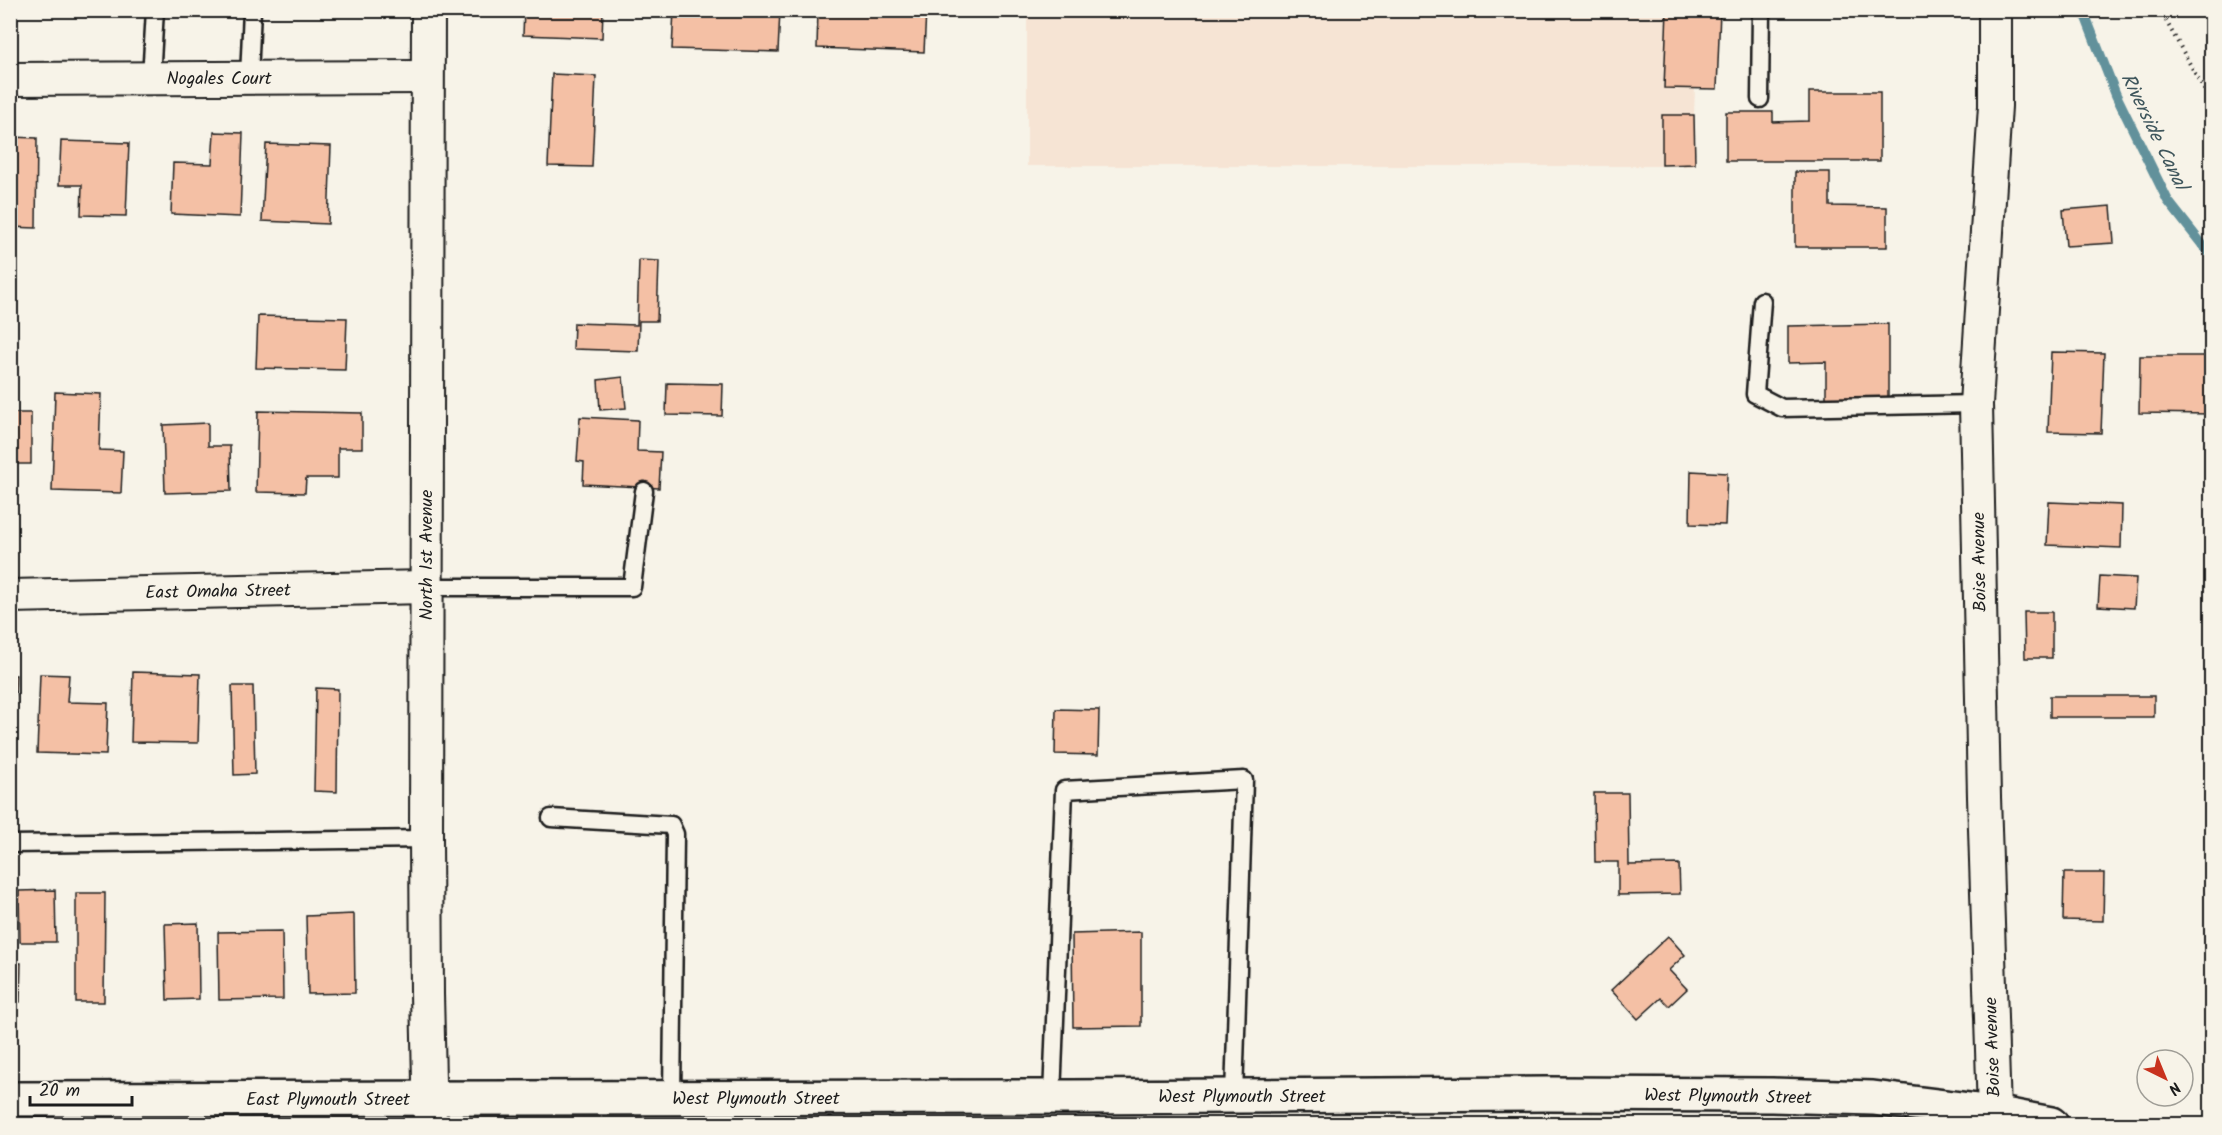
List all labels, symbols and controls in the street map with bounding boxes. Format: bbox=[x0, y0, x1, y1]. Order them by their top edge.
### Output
street label: Nogales Court bbox=[166, 65, 273, 94]
water label: Riverside Canal bbox=[2111, 68, 2197, 200]
street label: North 1st Avenue bbox=[413, 490, 442, 620]
street label: Boise Avenue bbox=[1965, 512, 1996, 612]
street label: East Omaha Street bbox=[145, 577, 292, 608]
street label: Boise Avenue bbox=[1977, 997, 2010, 1097]
north arrow bbox=[2135, 1048, 2195, 1108]
scale bar bbox=[30, 1069, 132, 1107]
text: N bbox=[2162, 1075, 2186, 1100]
text: 20 m bbox=[39, 1077, 80, 1106]
street label: West Plymouth Street bbox=[1644, 1082, 1813, 1113]
street label: West Plymouth Street bbox=[1158, 1083, 1327, 1112]
street label: West Plymouth Street bbox=[672, 1085, 841, 1114]
street label: East Plymouth Street bbox=[246, 1086, 411, 1115]

